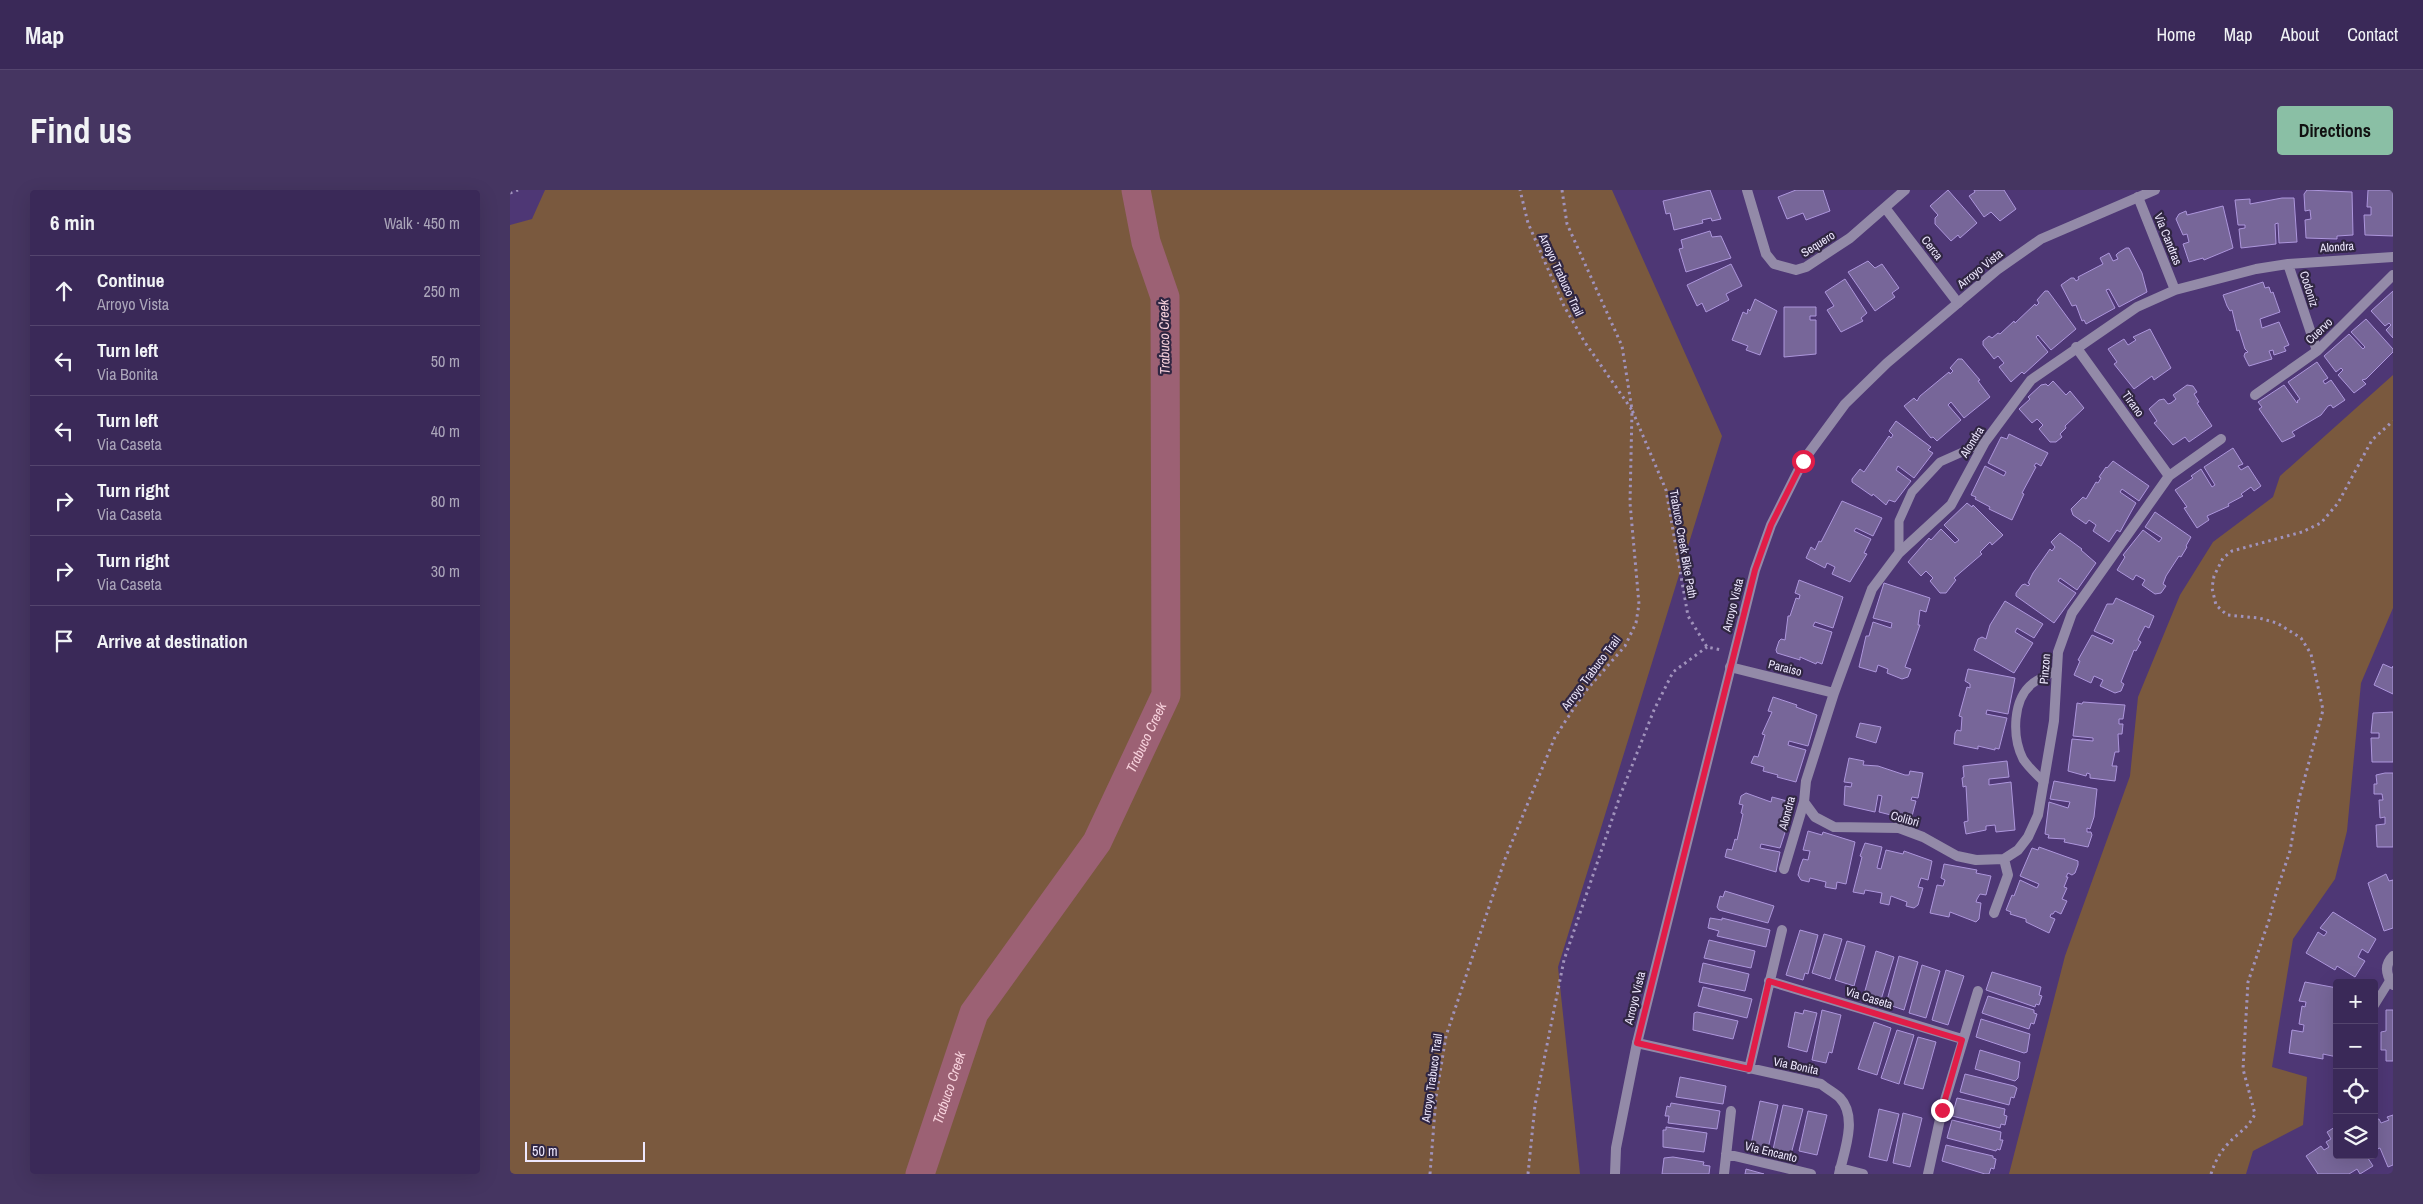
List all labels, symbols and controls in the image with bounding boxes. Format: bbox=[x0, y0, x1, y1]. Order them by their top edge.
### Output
text: Map bbox=[25, 19, 64, 51]
text: Home bbox=[2156, 22, 2196, 47]
text: Map bbox=[2224, 22, 2253, 47]
text: About bbox=[2281, 22, 2319, 47]
text: Contact bbox=[2347, 22, 2398, 47]
button: Directions bbox=[2277, 106, 2393, 155]
text: Find us bbox=[30, 107, 132, 154]
text: 6 min bbox=[50, 208, 95, 237]
street label: Via Candras bbox=[2150, 211, 2186, 267]
text: Walk · 450 m bbox=[384, 212, 460, 234]
street label: Sequero bbox=[1798, 227, 1838, 261]
street label: Arroyo Trabuco Trail bbox=[1534, 230, 1587, 319]
street label: Cerca bbox=[1918, 233, 1947, 264]
street label: Alondra bbox=[2319, 238, 2355, 256]
street label: Arroyo Vista bbox=[1953, 245, 2006, 293]
text: Continue bbox=[97, 267, 165, 293]
street label: Codoniz bbox=[2296, 269, 2322, 309]
icon: ahead bbox=[50, 277, 78, 305]
text: 250 m bbox=[424, 280, 460, 302]
text: Arroyo Vista bbox=[97, 293, 169, 315]
water label: Trabuco Creek bbox=[1154, 298, 1174, 375]
street label: Cuervo bbox=[2302, 314, 2336, 348]
text: Turn left bbox=[97, 337, 158, 363]
icon: left bbox=[50, 347, 78, 375]
text: 50 m bbox=[431, 350, 460, 372]
text: Via Bonita bbox=[97, 363, 158, 385]
street label: Tirano bbox=[2118, 388, 2148, 420]
text: Turn left bbox=[97, 407, 158, 433]
icon: left bbox=[50, 417, 78, 445]
text: 40 m bbox=[431, 420, 460, 442]
street label: Alondra bbox=[1956, 423, 1988, 461]
text: Via Caseta bbox=[97, 433, 162, 455]
route start bbox=[1792, 450, 1815, 473]
text: Turn right bbox=[97, 477, 169, 503]
icon: right bbox=[50, 487, 78, 515]
street label: Trabuco Creek Bike Path bbox=[1666, 488, 1700, 600]
text: 80 m bbox=[431, 490, 460, 512]
text: Via Caseta bbox=[97, 503, 162, 525]
text: Turn right bbox=[97, 547, 169, 573]
icon: right bbox=[50, 557, 78, 585]
text: 30 m bbox=[431, 560, 460, 582]
text: Via Caseta bbox=[97, 573, 162, 595]
street label: Arroyo Vista bbox=[1718, 576, 1747, 634]
icon: arrive bbox=[50, 627, 78, 655]
text: Arrive at destination bbox=[97, 628, 248, 654]
street label: Arroyo Trabuco Trail bbox=[1557, 633, 1624, 714]
street label: Pinzon bbox=[2036, 653, 2054, 685]
street label: Paraiso bbox=[1767, 656, 1803, 680]
water label: Trabuco Creek bbox=[1122, 698, 1171, 775]
street label: Alondra bbox=[1775, 794, 1799, 832]
street label: Colibri bbox=[1889, 808, 1921, 830]
street label: Arroyo Vista bbox=[1620, 969, 1649, 1027]
map controls bbox=[2333, 979, 2378, 1159]
button: + bbox=[2333, 979, 2378, 1024]
street label: Via Caseta bbox=[1843, 983, 1895, 1013]
button: − bbox=[2333, 1024, 2378, 1069]
street label: Arroyo Trabuco Trail bbox=[1418, 1033, 1446, 1124]
water label: Trabuco Creek bbox=[928, 1048, 970, 1126]
street label: Via Bonita bbox=[1772, 1053, 1821, 1079]
button: locate bbox=[2333, 1069, 2378, 1114]
route end bbox=[1931, 1099, 1954, 1122]
button: layers bbox=[2333, 1114, 2378, 1159]
street label: Via Encanto bbox=[1743, 1138, 1799, 1166]
scale bar bbox=[525, 1139, 645, 1162]
text: 50 m bbox=[532, 1142, 558, 1160]

